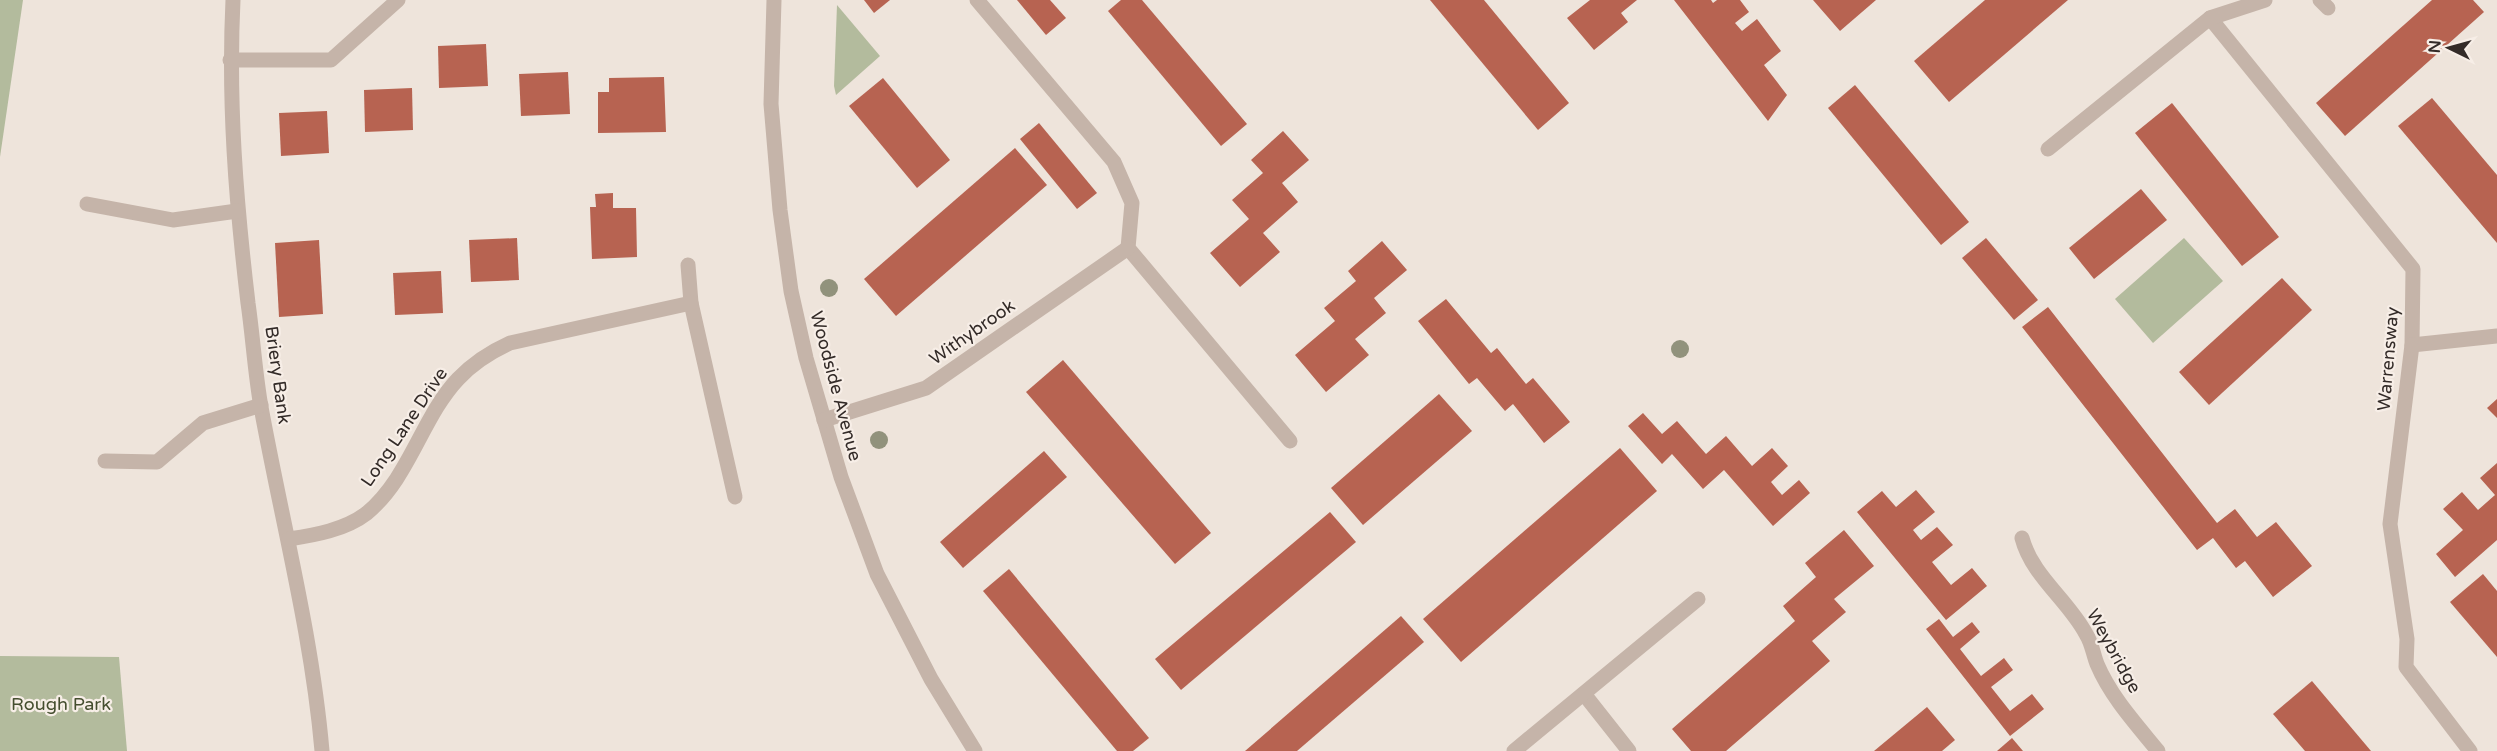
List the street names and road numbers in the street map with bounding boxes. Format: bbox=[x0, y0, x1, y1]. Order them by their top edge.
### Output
street label: Withybrook bbox=[925, 294, 1019, 370]
street label: Warrensway bbox=[2372, 306, 2404, 412]
street label: Woodside Avenue bbox=[805, 309, 867, 463]
street label: Briery Bank bbox=[260, 325, 296, 425]
street label: Long Lane Drive bbox=[356, 363, 452, 491]
street label: Weybridge bbox=[2082, 605, 2146, 697]

